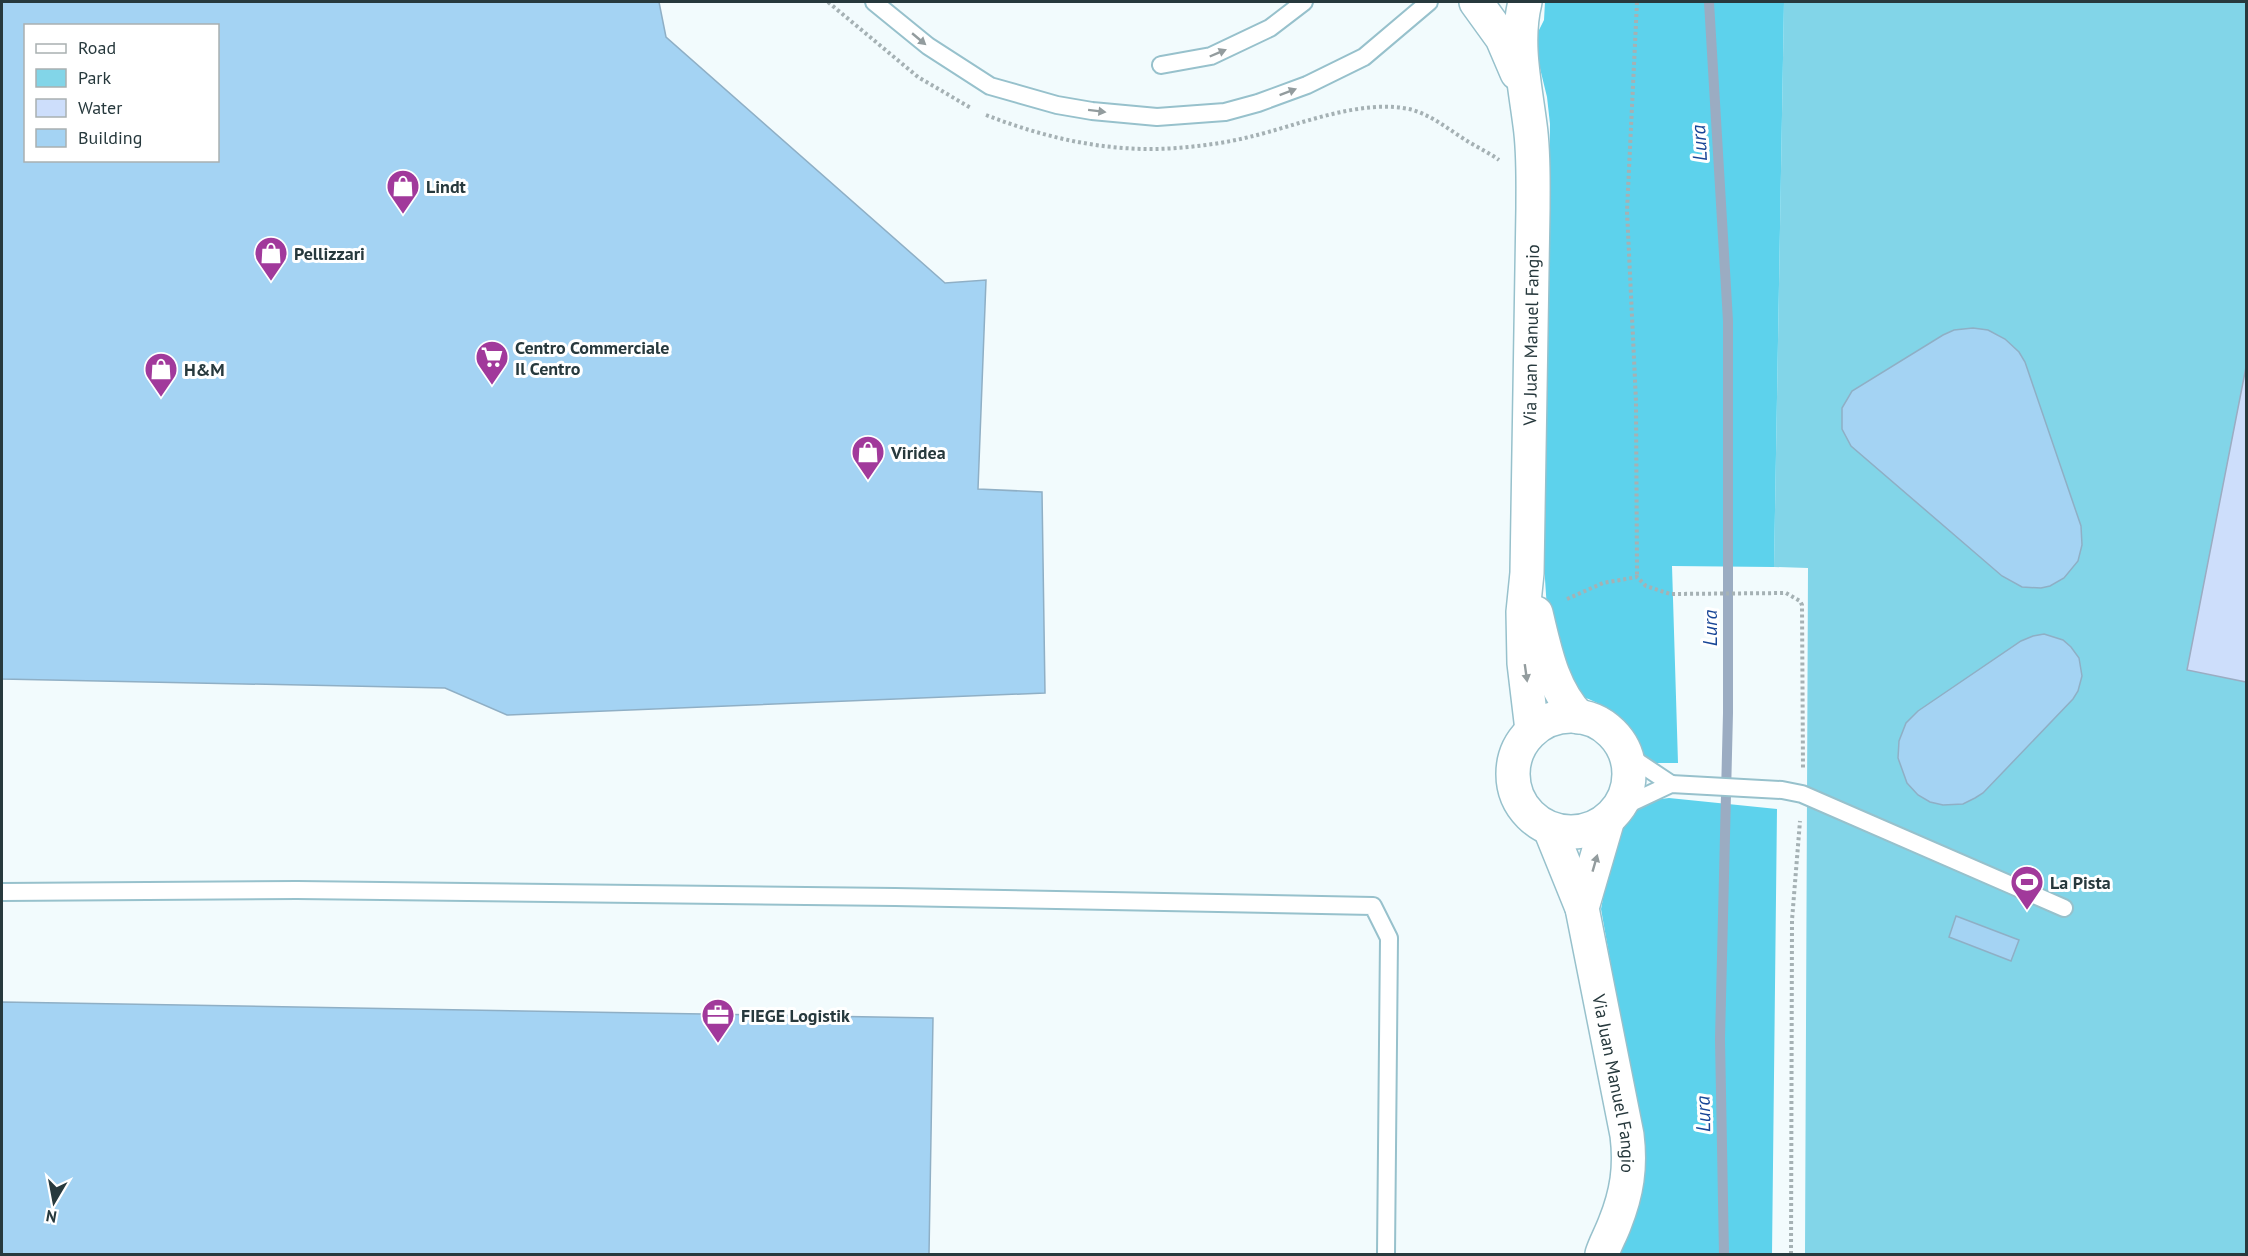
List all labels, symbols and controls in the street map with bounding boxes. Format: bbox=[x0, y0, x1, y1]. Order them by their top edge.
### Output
legend bbox=[24, 24, 219, 162]
one-way arrow bbox=[911, 32, 926, 45]
text: Road bbox=[78, 36, 116, 59]
one-way arrow bbox=[1209, 48, 1227, 58]
text: Park bbox=[78, 66, 111, 89]
one-way arrow bbox=[1279, 87, 1297, 97]
text: Water bbox=[78, 96, 122, 119]
one-way arrow bbox=[1087, 106, 1106, 116]
water label: Lura bbox=[1685, 124, 1713, 162]
text: Building bbox=[78, 126, 142, 149]
shop icon: Lindt bbox=[385, 168, 421, 215]
place label: Lindt bbox=[426, 175, 467, 198]
shop icon: Pellizzari bbox=[253, 235, 289, 282]
place label: Pellizzari bbox=[294, 242, 365, 265]
street label: Via Juan Manuel Fangio bbox=[1518, 244, 1544, 427]
place label: Centro Commerciale Il Centro bbox=[515, 336, 669, 380]
supermarket icon: Centro Commerciale Il Centro bbox=[474, 339, 510, 386]
shop icon: H&M bbox=[143, 351, 179, 398]
place label: H&M bbox=[184, 358, 225, 381]
shop icon: Viridea bbox=[850, 434, 886, 481]
place label: Viridea bbox=[890, 441, 946, 464]
water label: Lura bbox=[1697, 610, 1723, 646]
one-way arrow bbox=[1521, 664, 1530, 683]
one-way arrow bbox=[1591, 854, 1600, 872]
sports icon: La Pista bbox=[2009, 864, 2045, 911]
place label: La Pista bbox=[2050, 871, 2111, 894]
street label: Via Juan Manuel Fangio bbox=[1588, 991, 1640, 1174]
office icon: FIEGE Logistik bbox=[700, 997, 736, 1044]
place label: FIEGE Logistik bbox=[741, 1004, 850, 1027]
water label: Lura bbox=[1690, 1095, 1716, 1132]
north arrow bbox=[24, 1172, 84, 1232]
text: N bbox=[44, 1206, 58, 1228]

